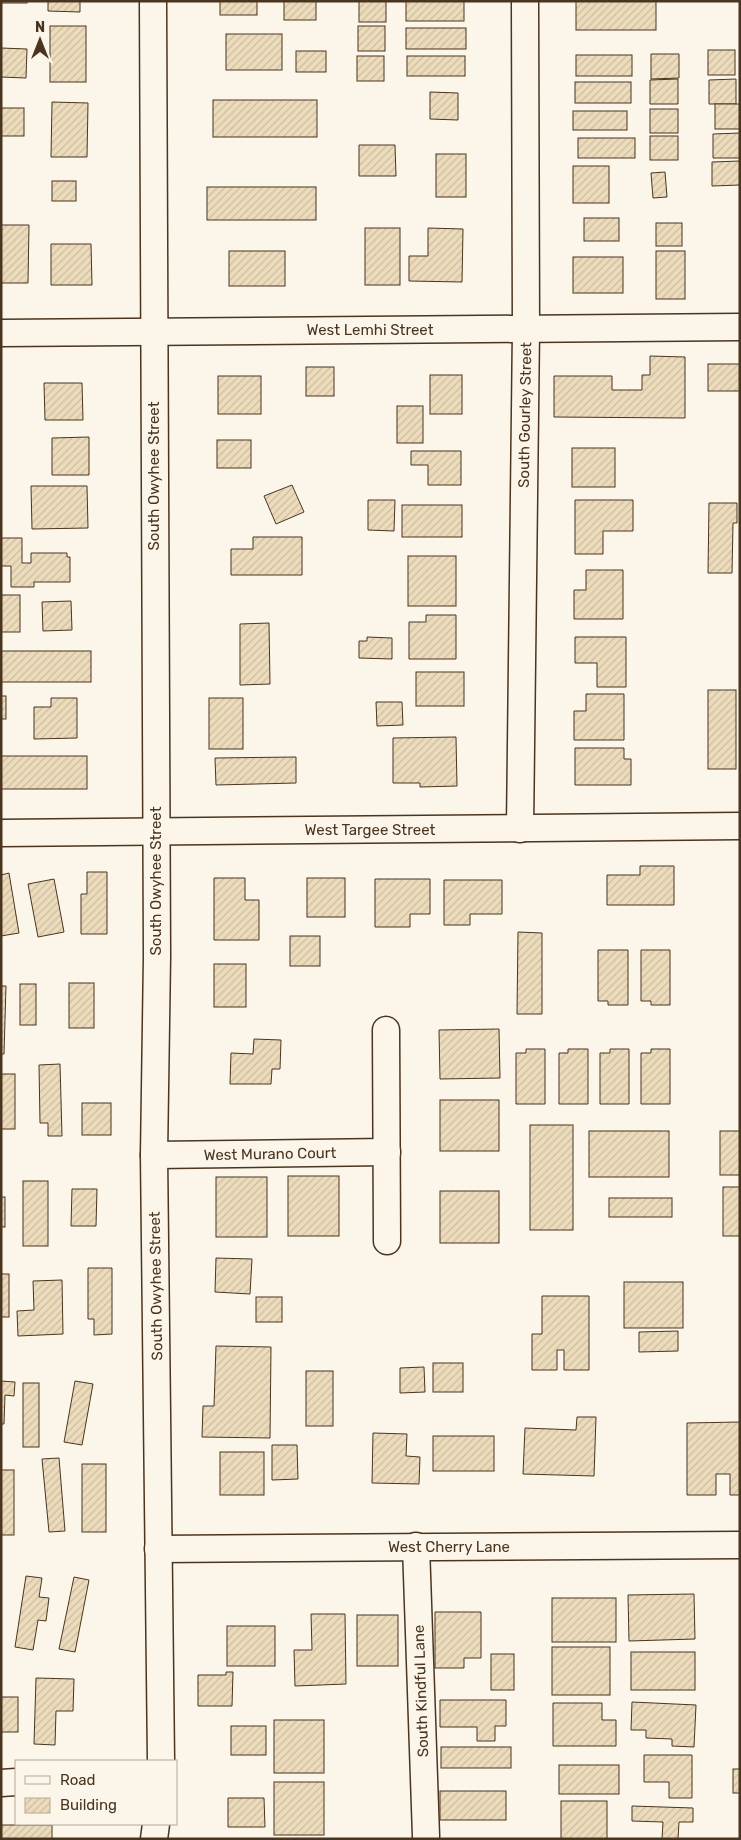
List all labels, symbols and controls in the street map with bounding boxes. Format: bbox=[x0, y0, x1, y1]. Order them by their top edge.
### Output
north arrow bbox=[15, 15, 65, 65]
text: N bbox=[35, 19, 45, 36]
street label: West Lemhi Street bbox=[306, 321, 434, 339]
street label: South Gourley Street bbox=[515, 342, 535, 488]
street label: South Owyhee Street bbox=[145, 401, 163, 551]
street label: South Owyhee Street bbox=[147, 806, 165, 956]
street label: West Targee Street bbox=[305, 821, 436, 839]
street label: West Murano Court bbox=[204, 1144, 337, 1164]
street label: South Owyhee Street bbox=[146, 1211, 166, 1361]
street label: West Cherry Lane bbox=[388, 1538, 510, 1556]
street label: South Kindful Lane bbox=[410, 1624, 432, 1758]
legend bbox=[15, 1760, 178, 1825]
text: Road bbox=[60, 1771, 96, 1789]
text: Building bbox=[60, 1796, 117, 1814]

